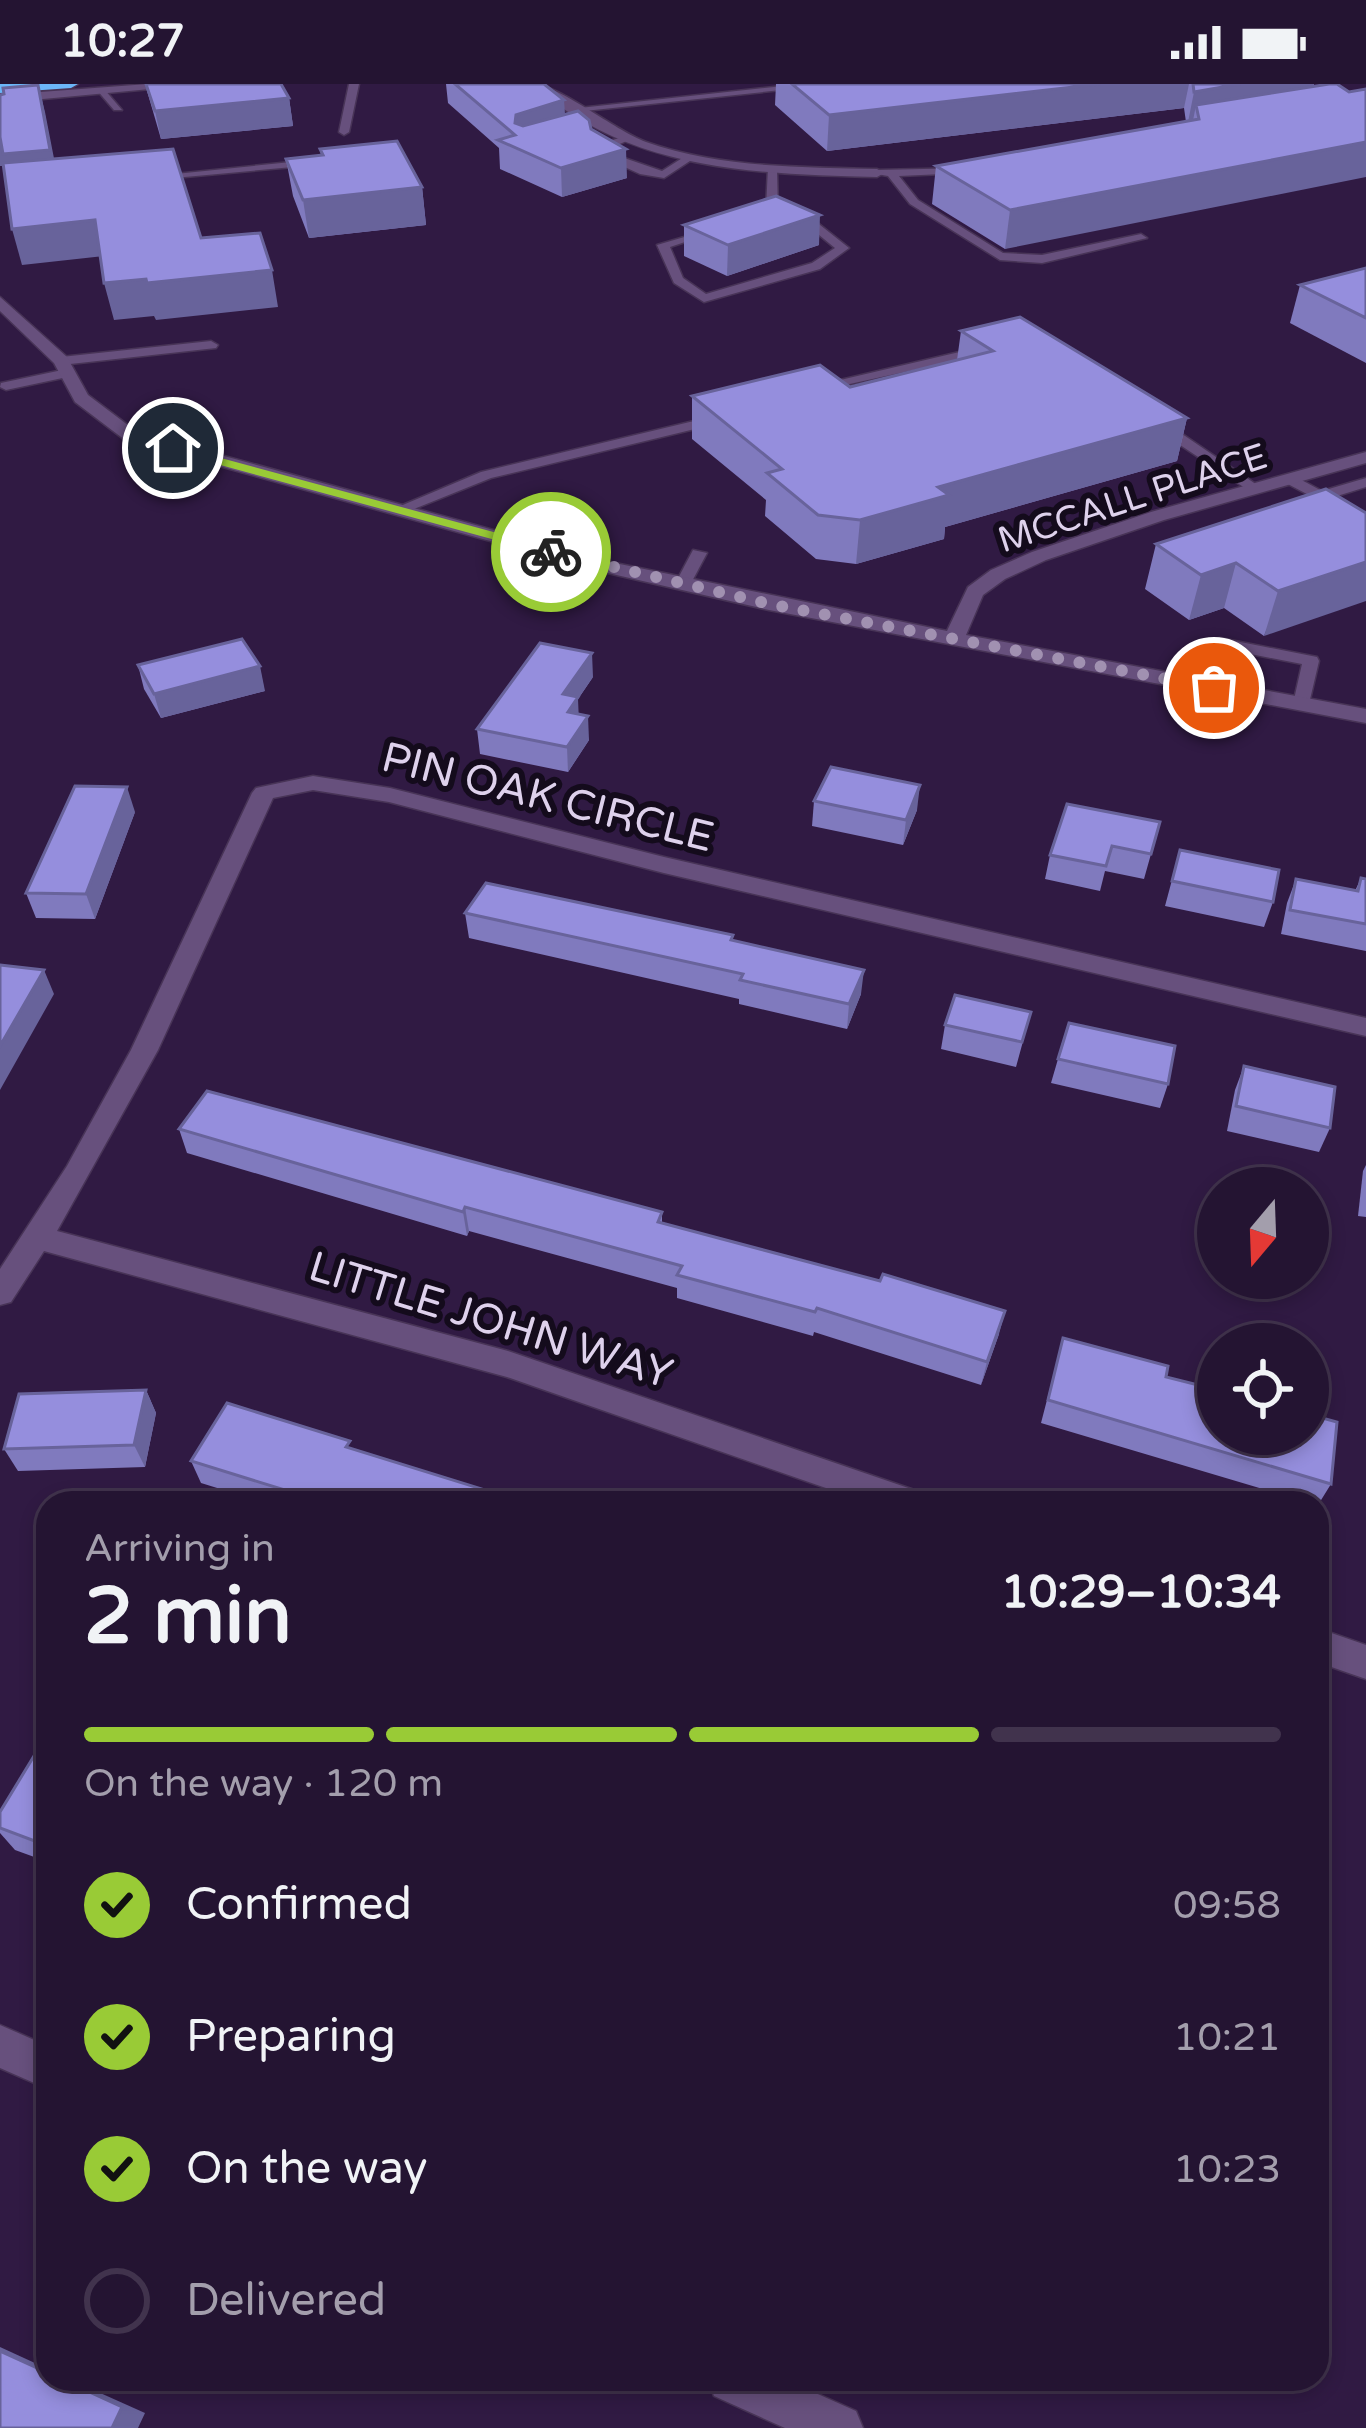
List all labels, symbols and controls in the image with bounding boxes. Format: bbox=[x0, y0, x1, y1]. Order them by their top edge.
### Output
text: 10:27 bbox=[60, 15, 185, 69]
pin bbox=[122, 397, 224, 499]
icon: home bbox=[140, 415, 206, 481]
street label: MCCALL PLACE bbox=[993, 435, 1272, 562]
courier bbox=[491, 492, 611, 612]
icon: bike bbox=[518, 519, 584, 585]
pin bbox=[1163, 637, 1265, 739]
icon: bag bbox=[1181, 655, 1247, 721]
street label: PIN OAK CIRCLE bbox=[377, 732, 719, 863]
north arrow bbox=[1197, 1167, 1329, 1299]
map controls bbox=[1197, 1167, 1329, 1455]
street label: LITTLE JOHN WAY bbox=[303, 1241, 678, 1400]
button: locate bbox=[1197, 1323, 1329, 1455]
text: Arriving in bbox=[84, 1525, 275, 1572]
text: 10:29–10:34 bbox=[1001, 1566, 1281, 1620]
text: 2 min bbox=[84, 1570, 292, 1664]
text: On the way · 120 m bbox=[84, 1760, 443, 1807]
icon: check bbox=[84, 1872, 150, 1938]
text: Confirmed bbox=[186, 1878, 412, 1932]
text: 09:58 bbox=[1173, 1882, 1281, 1929]
icon: check bbox=[84, 2004, 150, 2070]
text: Preparing bbox=[186, 2010, 396, 2064]
text: 10:21 bbox=[1173, 2014, 1281, 2061]
icon: check bbox=[84, 2136, 150, 2202]
text: On the way bbox=[186, 2142, 427, 2196]
text: 10:23 bbox=[1173, 2146, 1281, 2193]
text: Delivered bbox=[186, 2274, 386, 2328]

